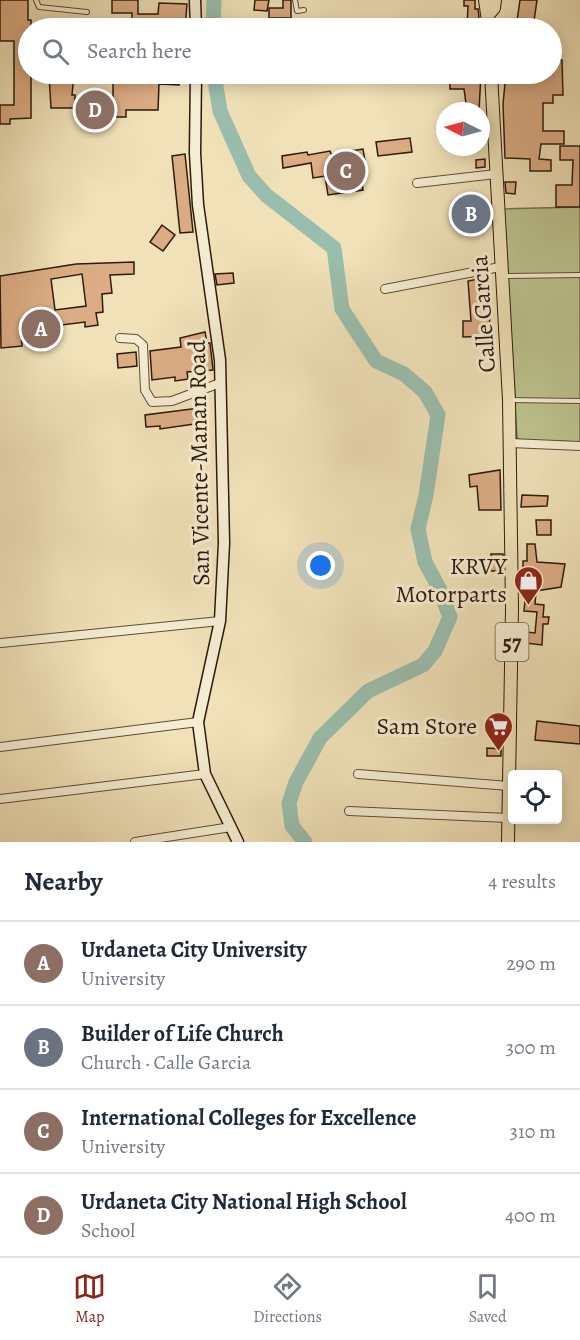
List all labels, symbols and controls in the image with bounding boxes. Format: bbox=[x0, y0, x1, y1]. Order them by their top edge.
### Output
search box bbox=[18, 18, 562, 84]
icon: search bbox=[39, 35, 72, 68]
text: Search here bbox=[87, 36, 192, 66]
pin: D bbox=[76, 88, 115, 132]
north arrow bbox=[436, 102, 490, 156]
pin: C bbox=[326, 148, 366, 194]
pin: B bbox=[452, 192, 490, 236]
street label: Calle Garcia bbox=[463, 253, 503, 374]
pin: A bbox=[22, 306, 60, 352]
street label: San Vicente-Manan Road bbox=[181, 340, 217, 586]
place label: KRVY Motorparts bbox=[396, 550, 508, 610]
your location bbox=[306, 551, 335, 580]
shop icon: KRVY Motorparts bbox=[512, 564, 544, 606]
road number: 57 bbox=[496, 623, 528, 661]
place label: Sam Store bbox=[377, 710, 477, 742]
supermarket icon: Sam Store bbox=[482, 710, 514, 752]
map controls bbox=[508, 770, 562, 824]
button: locate bbox=[508, 770, 562, 824]
text: Nearby bbox=[24, 864, 103, 899]
text: 4 results bbox=[488, 868, 556, 895]
text: Urdaneta City University bbox=[81, 935, 307, 965]
text: A bbox=[37, 950, 50, 977]
text: 290 m bbox=[506, 950, 556, 977]
text: University bbox=[81, 965, 165, 992]
text: Builder of Life Church bbox=[81, 1019, 284, 1049]
text: B bbox=[37, 1034, 50, 1061]
text: 300 m bbox=[506, 1034, 556, 1061]
text: Church · Calle Garcia bbox=[81, 1049, 251, 1076]
text: International Colleges for Excellence bbox=[81, 1103, 416, 1133]
text: C bbox=[37, 1118, 50, 1145]
text: 310 m bbox=[510, 1118, 556, 1145]
text: University bbox=[81, 1133, 165, 1160]
text: Urdaneta City National High School bbox=[81, 1187, 407, 1217]
text: D bbox=[37, 1202, 50, 1229]
text: 400 m bbox=[505, 1202, 556, 1229]
text: School bbox=[81, 1217, 135, 1244]
tab: Map bbox=[73, 1270, 106, 1328]
tab: Directions bbox=[253, 1270, 322, 1328]
tab: Saved bbox=[469, 1270, 507, 1328]

